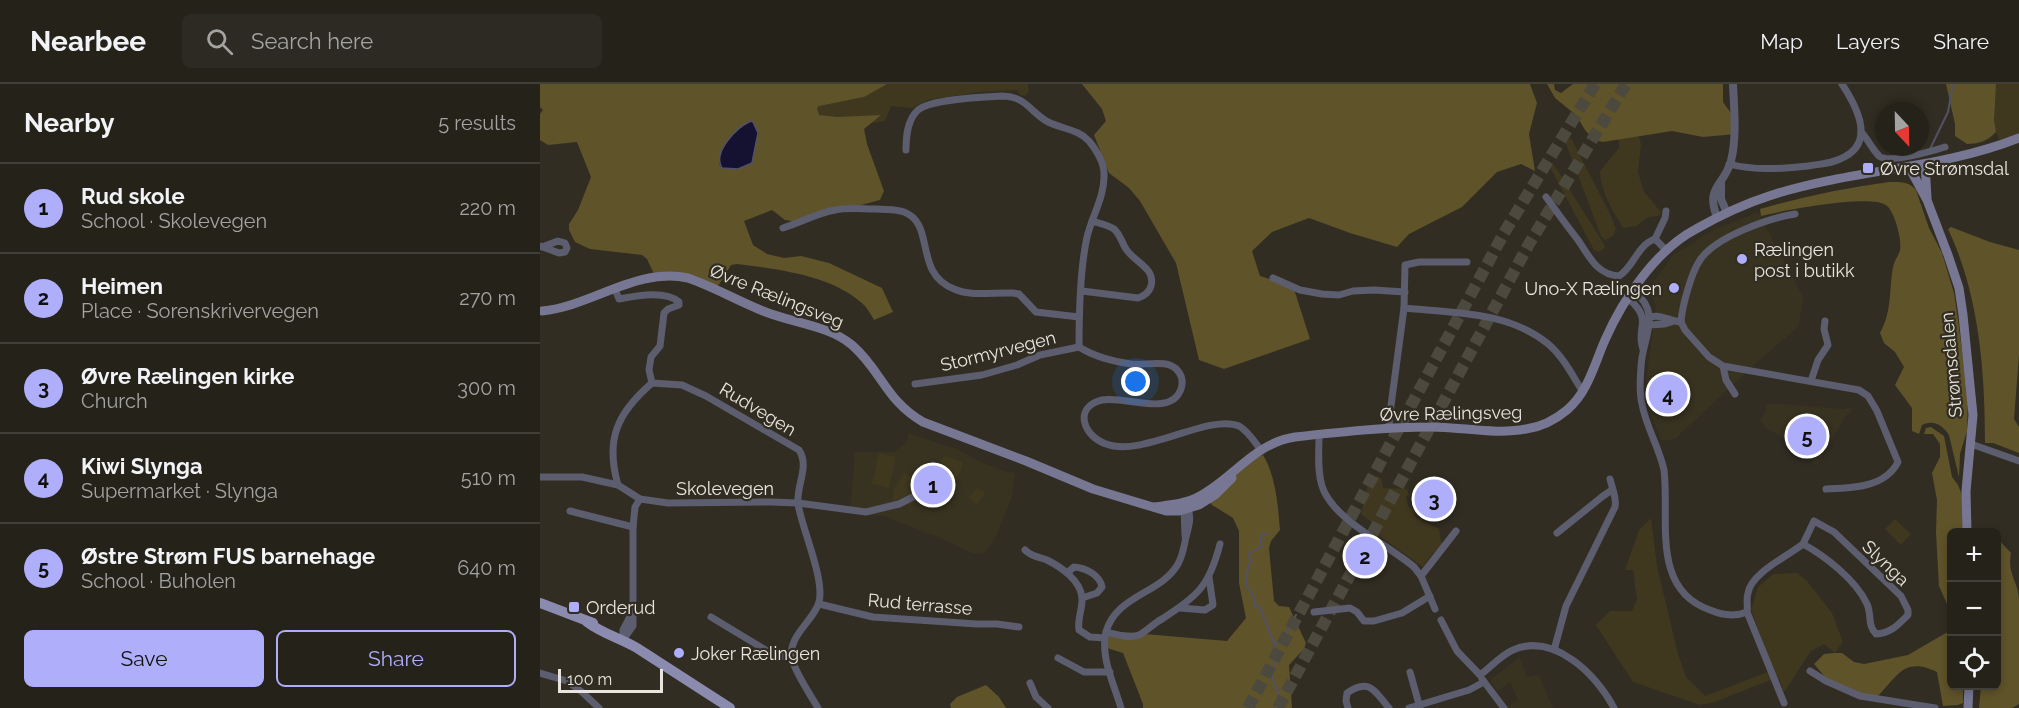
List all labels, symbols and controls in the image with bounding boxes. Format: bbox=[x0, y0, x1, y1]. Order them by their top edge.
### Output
search box bbox=[182, 14, 602, 68]
text: Nearbee bbox=[30, 25, 146, 58]
icon: search bbox=[203, 25, 236, 58]
text: Search here bbox=[251, 28, 373, 54]
text: Map bbox=[1760, 29, 1803, 54]
text: Layers bbox=[1836, 29, 1900, 54]
text: Share bbox=[1933, 29, 1989, 54]
north arrow bbox=[1875, 102, 1929, 156]
text: Nearby bbox=[24, 108, 114, 138]
text: 5 results bbox=[438, 111, 516, 135]
place label: Øvre Strømsdal bbox=[1880, 158, 2009, 179]
marker: Øvre Strømsdal bbox=[1861, 161, 1875, 175]
text: Rud skole bbox=[81, 183, 185, 209]
text: 1 bbox=[39, 196, 48, 220]
text: 220 m bbox=[459, 196, 516, 220]
text: School · Skolevegen bbox=[81, 209, 267, 233]
place label: Rælingen post i butikk bbox=[1754, 239, 1855, 281]
marker: Rælingen post i butikk bbox=[1735, 252, 1749, 266]
street label: Øvre Rælingsveg bbox=[707, 260, 847, 332]
text: Heimen bbox=[81, 273, 163, 299]
place label: Uno-X Rælingen bbox=[1524, 278, 1662, 299]
marker: Uno-X Rælingen bbox=[1667, 281, 1681, 295]
text: 2 bbox=[38, 286, 49, 310]
text: 270 m bbox=[459, 286, 516, 310]
text: Place · Sorenskrivervegen bbox=[81, 299, 319, 323]
street label: Strømsdalen bbox=[1936, 311, 1966, 419]
street label: Stormyrvegen bbox=[938, 327, 1058, 375]
text: Øvre Rælingen kirke bbox=[81, 363, 294, 389]
your location bbox=[1121, 367, 1150, 396]
pin: 4 bbox=[1648, 372, 1688, 416]
text: 3 bbox=[38, 376, 49, 400]
text: 300 m bbox=[457, 376, 516, 400]
street label: Rudvegen bbox=[716, 378, 800, 440]
text: Church bbox=[81, 389, 148, 413]
street label: Øvre Rælingsveg bbox=[1380, 401, 1522, 425]
pin: 5 bbox=[1788, 414, 1826, 458]
text: Kiwi Slynga bbox=[81, 453, 203, 479]
pin: 1 bbox=[914, 462, 952, 508]
text: 4 bbox=[38, 466, 49, 490]
text: 510 m bbox=[461, 466, 516, 490]
pin: 3 bbox=[1414, 476, 1454, 522]
street label: Skolevegen bbox=[676, 478, 774, 499]
text: Supermarket · Slynga bbox=[81, 479, 278, 503]
map controls bbox=[1947, 528, 2001, 690]
button: + bbox=[1947, 528, 2001, 582]
pin: 2 bbox=[1346, 534, 1384, 578]
street label: Slynga bbox=[1858, 536, 1914, 590]
text: Østre Strøm FUS barnehage bbox=[81, 543, 375, 569]
text: 5 bbox=[38, 556, 49, 580]
text: 640 m bbox=[457, 556, 516, 580]
text: School · Buholen bbox=[81, 569, 236, 593]
button: − bbox=[1947, 582, 2001, 636]
street label: Rud terrasse bbox=[867, 589, 974, 619]
place label: Orderud bbox=[586, 597, 656, 618]
marker: Orderud bbox=[567, 600, 581, 614]
button: Save bbox=[24, 630, 264, 687]
button: Share bbox=[276, 630, 516, 687]
button: locate bbox=[1947, 636, 2001, 690]
place label: Joker Rælingen bbox=[691, 643, 820, 664]
marker: Joker Rælingen bbox=[672, 646, 686, 660]
scale bar bbox=[558, 666, 663, 694]
text: 100 m bbox=[567, 670, 612, 689]

